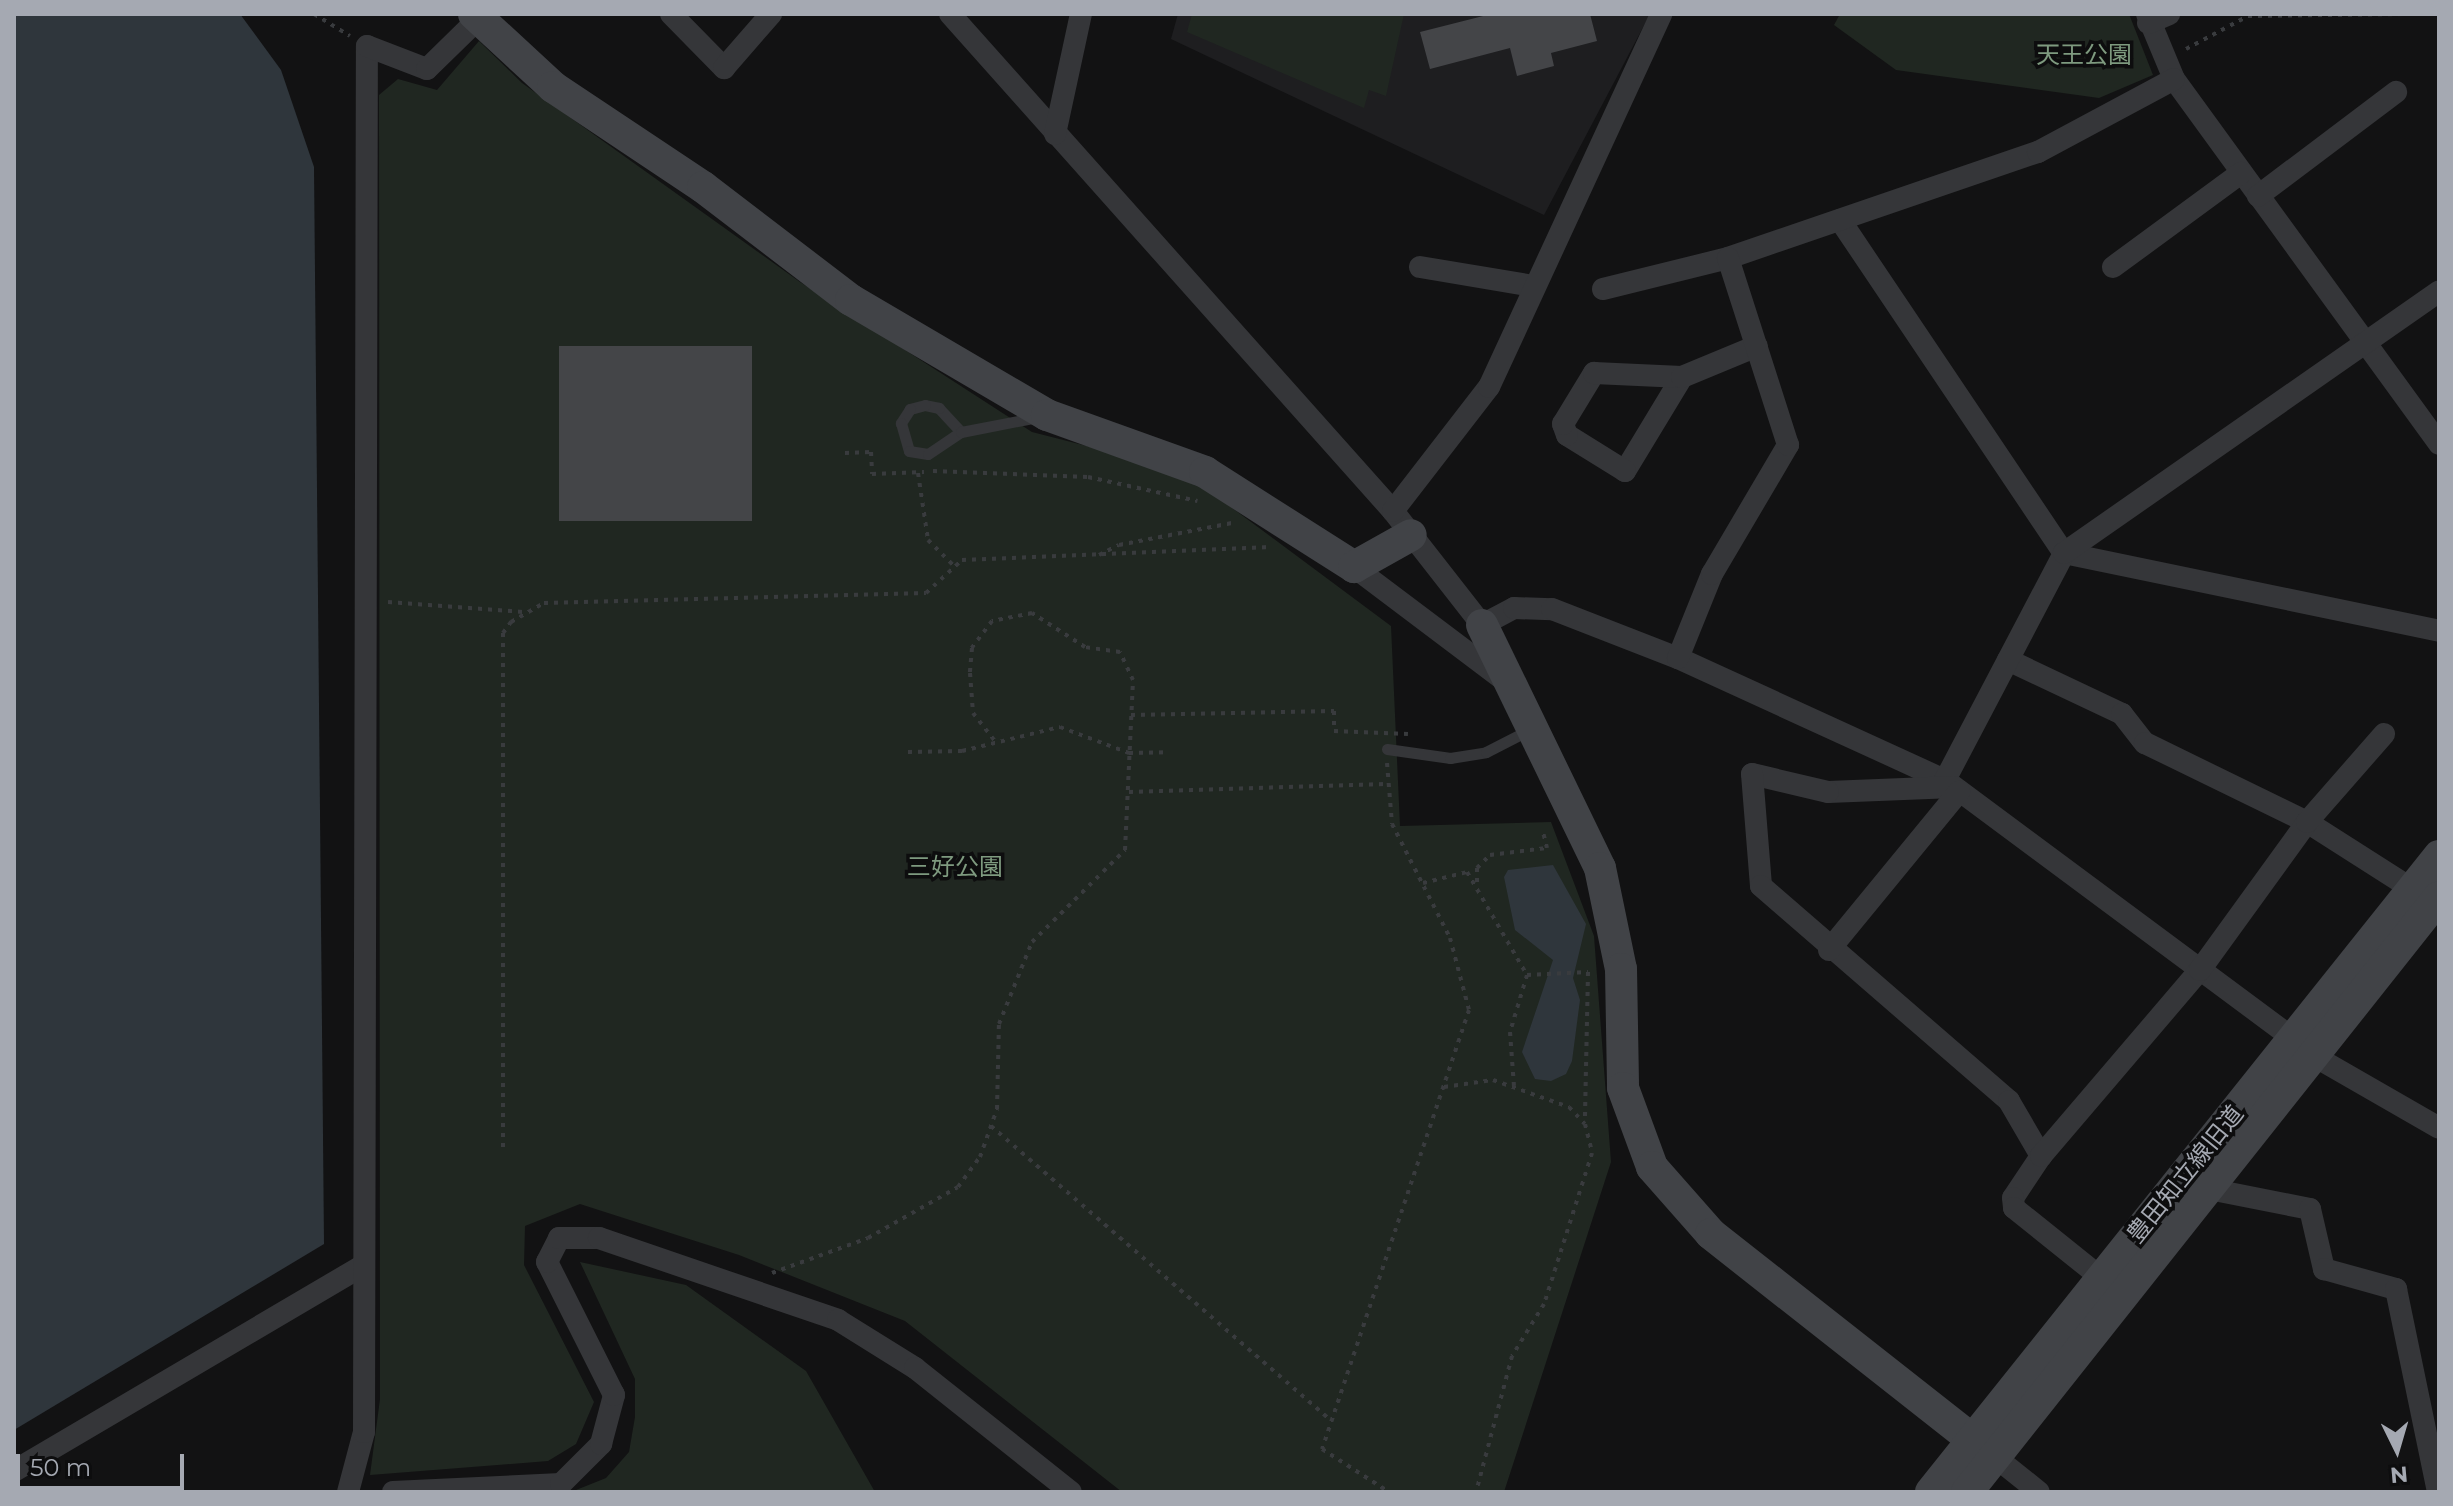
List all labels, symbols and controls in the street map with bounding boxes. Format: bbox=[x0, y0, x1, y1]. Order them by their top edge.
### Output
park label: 天王公園 bbox=[2036, 41, 2132, 69]
park label: 三好公園 bbox=[907, 853, 1003, 881]
street label: 豊田知立線旧道 bbox=[2121, 1100, 2249, 1248]
north arrow bbox=[2357, 1410, 2437, 1490]
scale bar bbox=[20, 1438, 188, 1488]
text: 50 m bbox=[30, 1453, 91, 1482]
text: N bbox=[2389, 1460, 2409, 1489]

